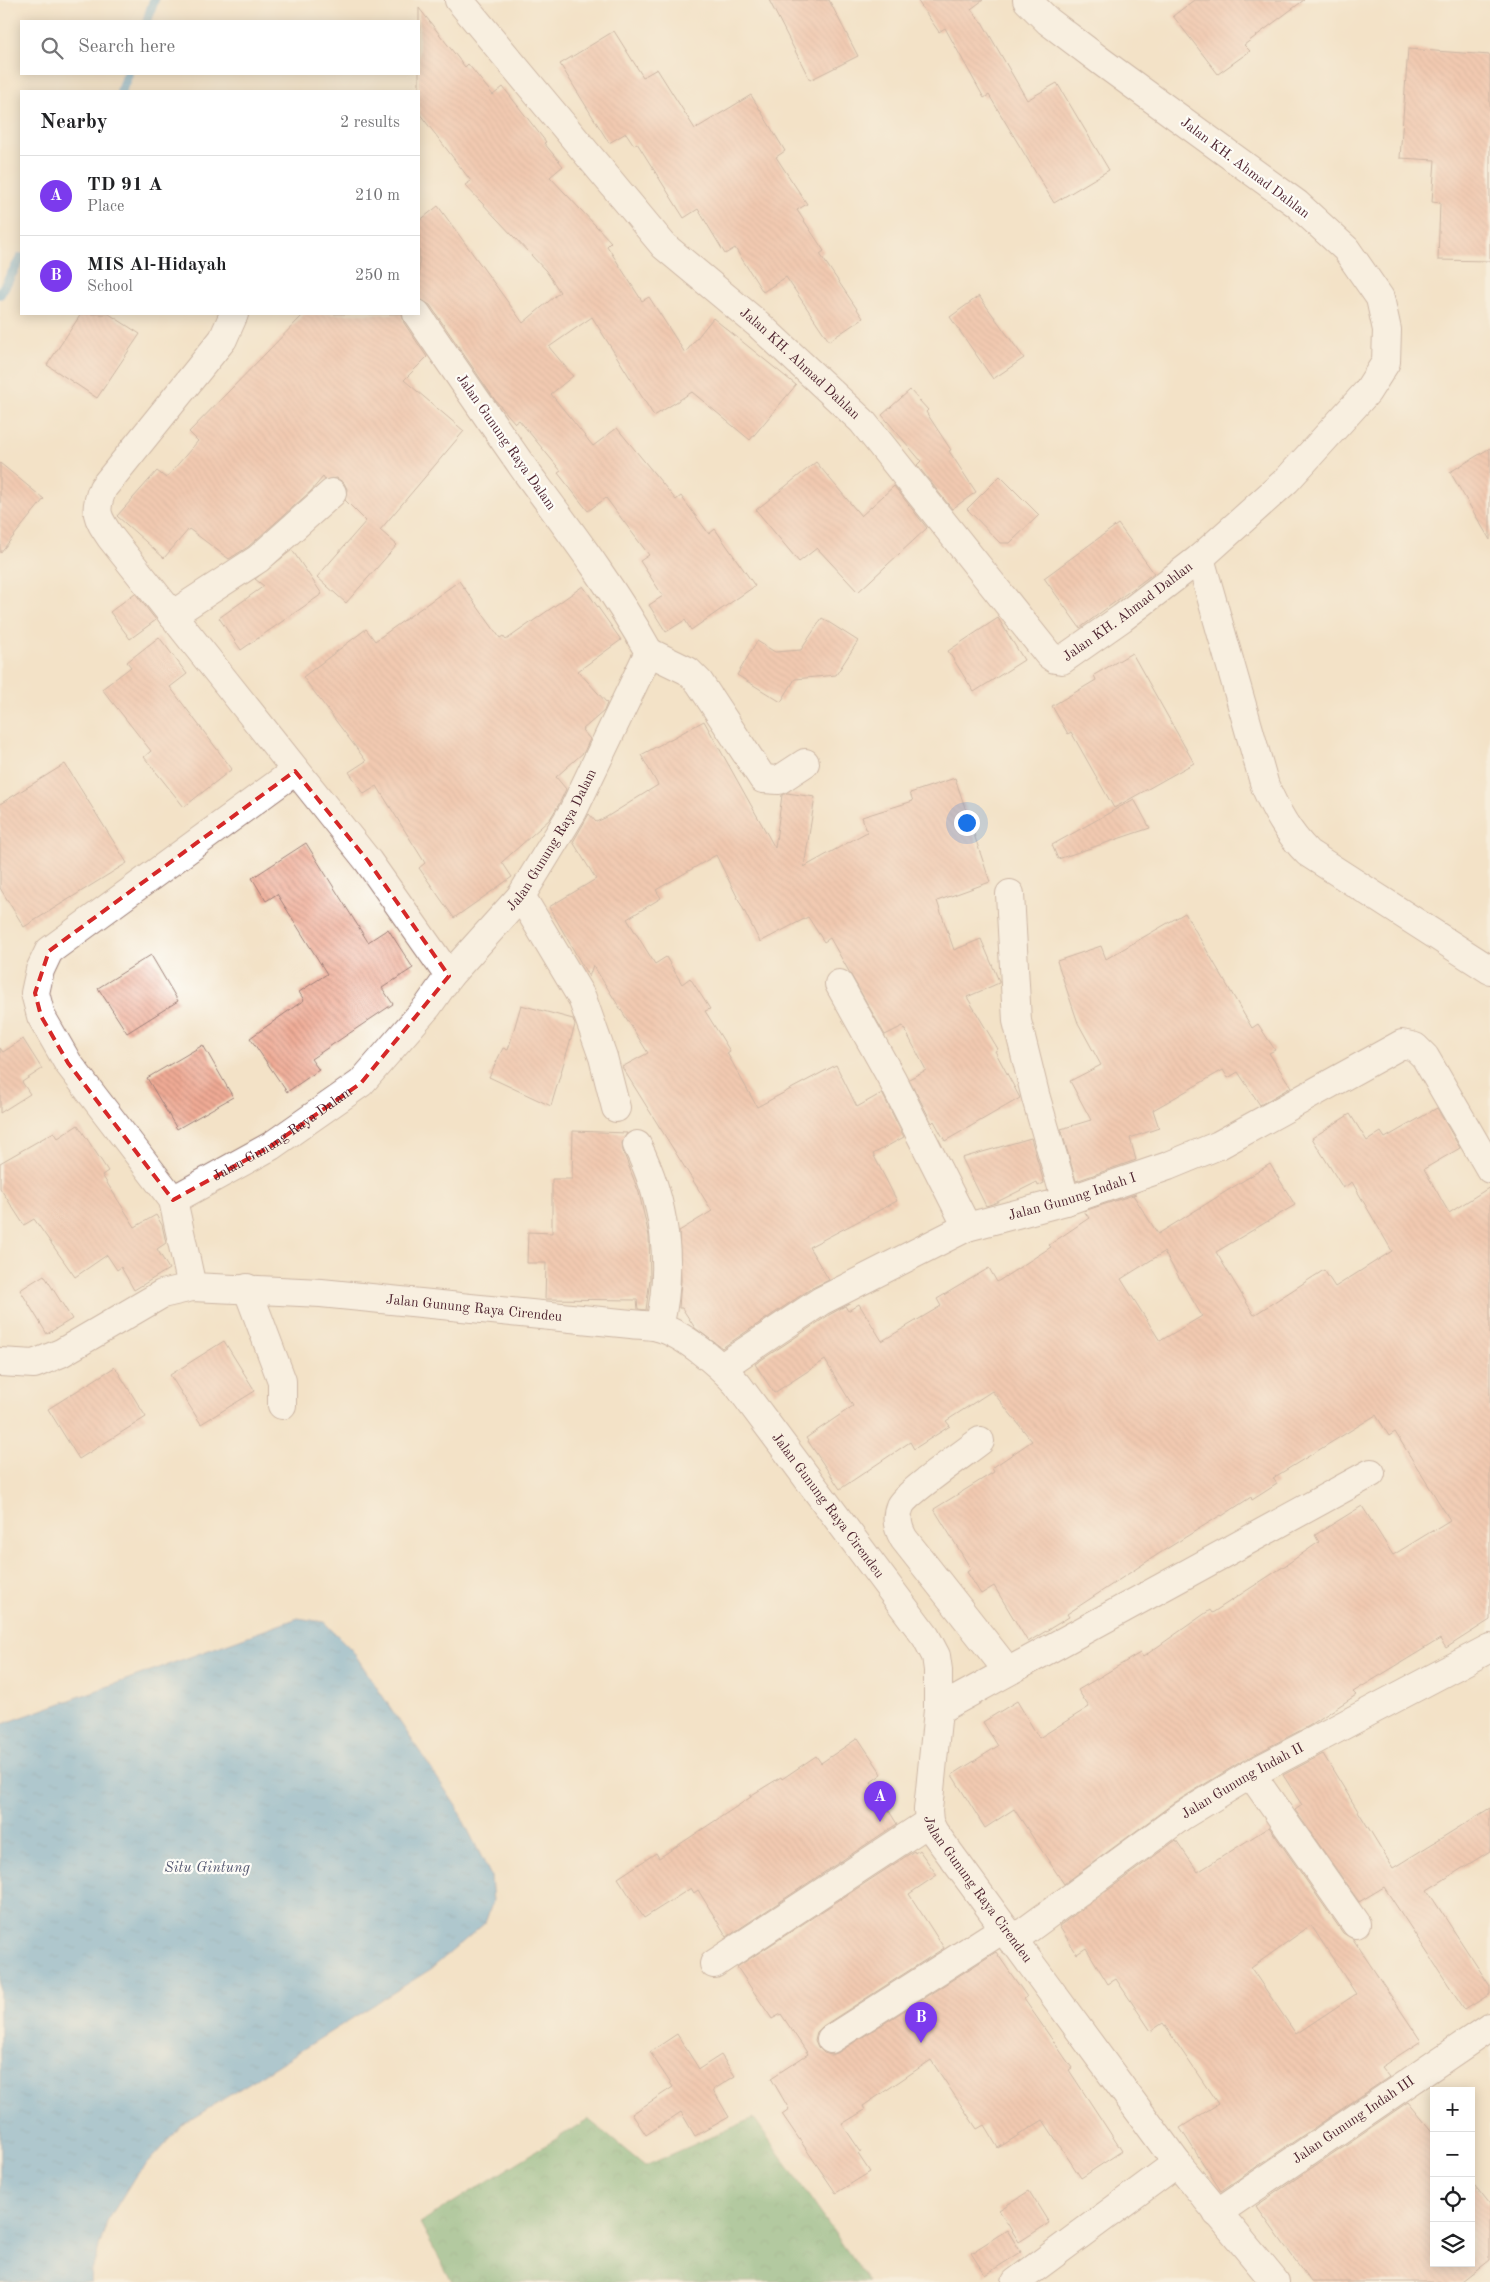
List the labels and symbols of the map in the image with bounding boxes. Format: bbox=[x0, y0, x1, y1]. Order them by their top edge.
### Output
street label: Jalan KH. Ahmad Dahlan bbox=[1178, 115, 1312, 221]
street label: Jalan KH. Ahmad Dahlan bbox=[737, 305, 863, 422]
street label: Jalan Gunung Raya Dalam bbox=[454, 371, 558, 513]
street label: Jalan KH. Ahmad Dahlan bbox=[1060, 559, 1196, 664]
street label: Jalan Gunung Raya Dalam bbox=[504, 767, 599, 914]
your location bbox=[954, 810, 980, 836]
street label: Jalan Gunung Raya Dalam bbox=[211, 1084, 355, 1184]
street label: Jalan Gunung Indah I bbox=[1007, 1171, 1138, 1223]
street label: Jalan Gunung Raya Cirendeu bbox=[385, 1293, 563, 1324]
street label: Jalan Gunung Raya Cirendeu bbox=[769, 1430, 887, 1581]
street label: Jalan Gunung Indah II bbox=[1179, 1741, 1306, 1822]
pin: A bbox=[864, 1781, 896, 1822]
street label: Jalan Gunung Raya Cirendeu bbox=[922, 1816, 1035, 1966]
water label: Situ Gintung bbox=[164, 1861, 250, 1876]
pin: B bbox=[905, 2002, 937, 2043]
street label: Jalan Gunung Indah III bbox=[1290, 2074, 1417, 2166]

